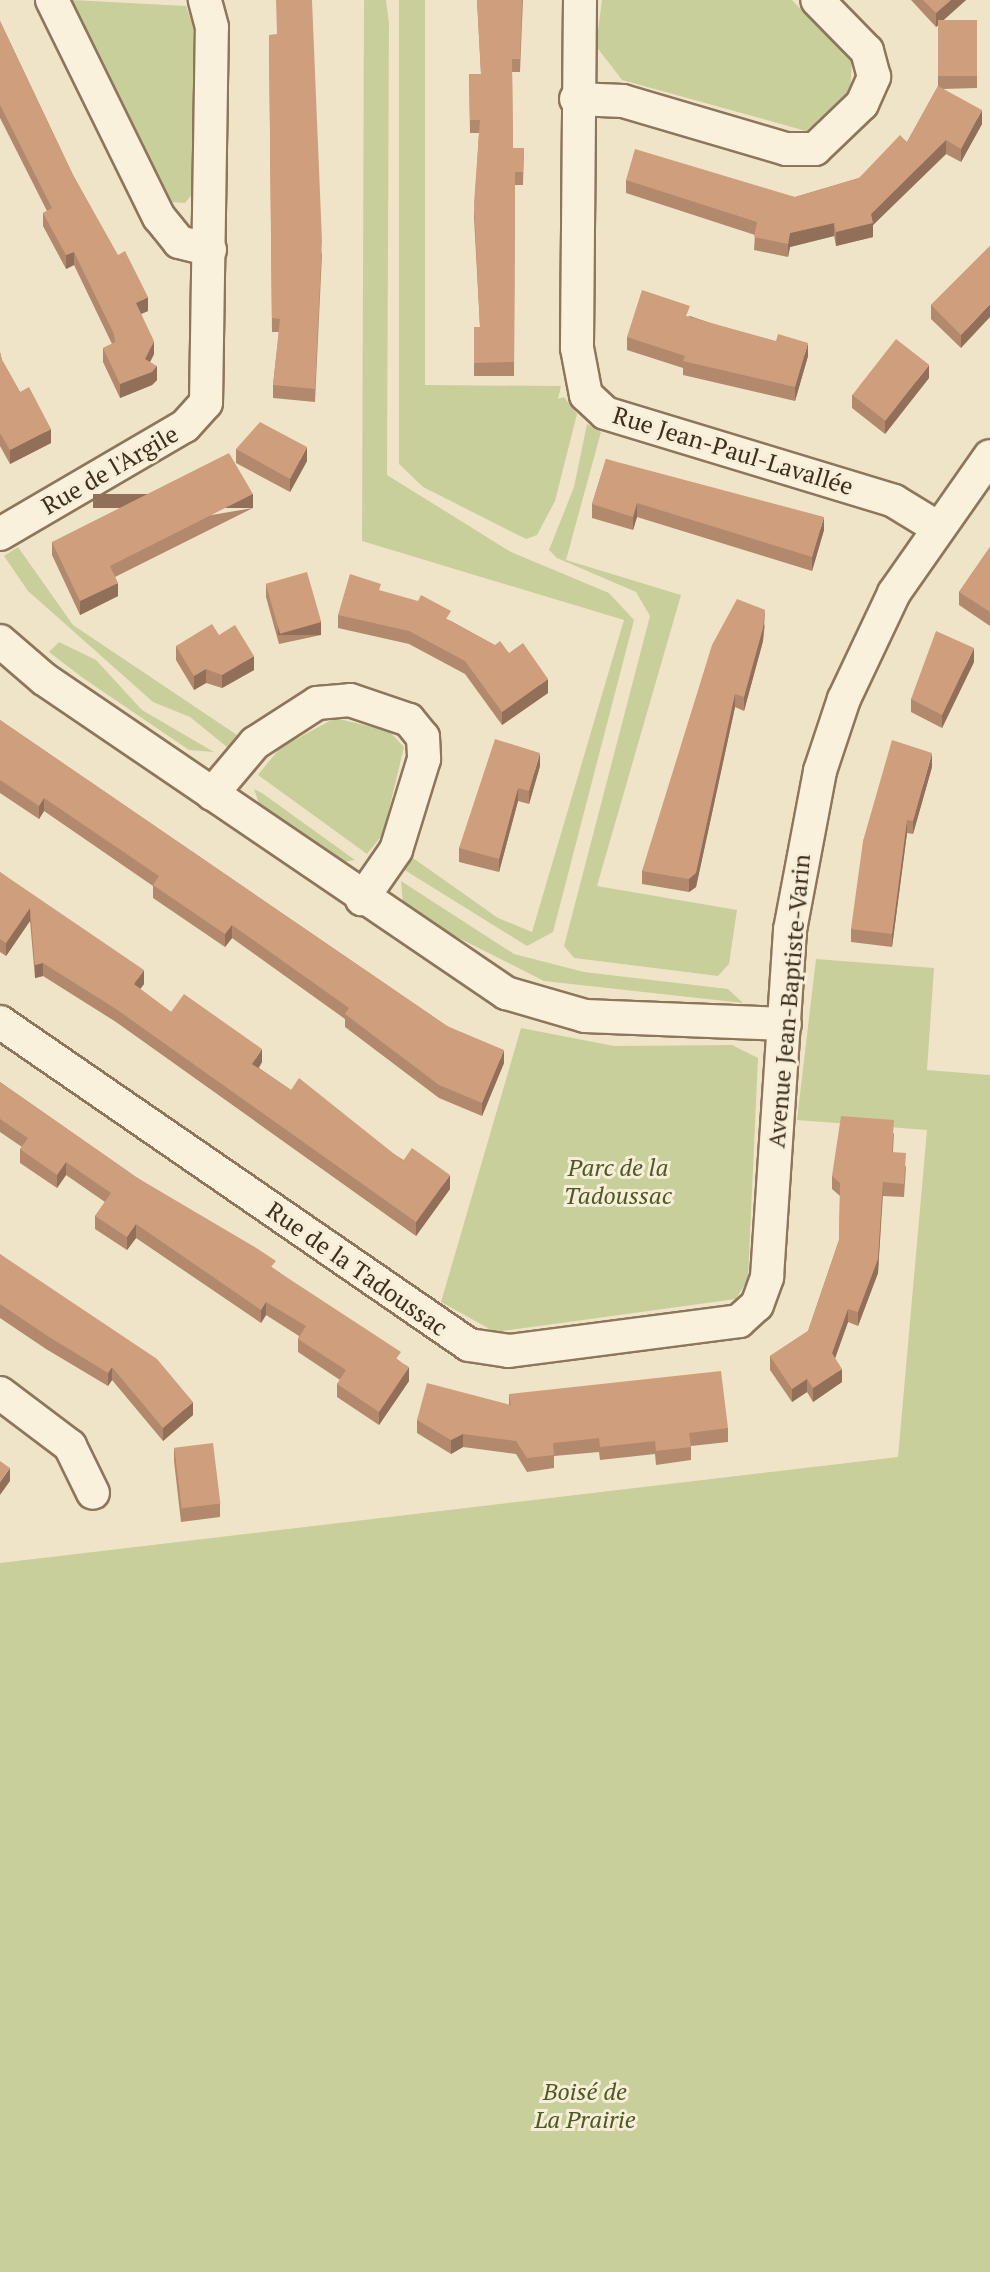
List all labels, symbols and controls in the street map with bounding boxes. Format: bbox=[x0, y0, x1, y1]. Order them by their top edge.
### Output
street label: Rue Jean-Paul-Lavallée bbox=[609, 401, 857, 501]
street label: Rue de l'Argile bbox=[37, 419, 183, 521]
street label: Avenue Jean-Baptiste-Varin bbox=[762, 853, 816, 1149]
park label: Parc de la Tadoussac bbox=[564, 1154, 672, 1210]
street label: Rue de la Tadoussac bbox=[261, 1196, 453, 1342]
park label: Boisé de La Prairie bbox=[534, 2078, 636, 2134]

